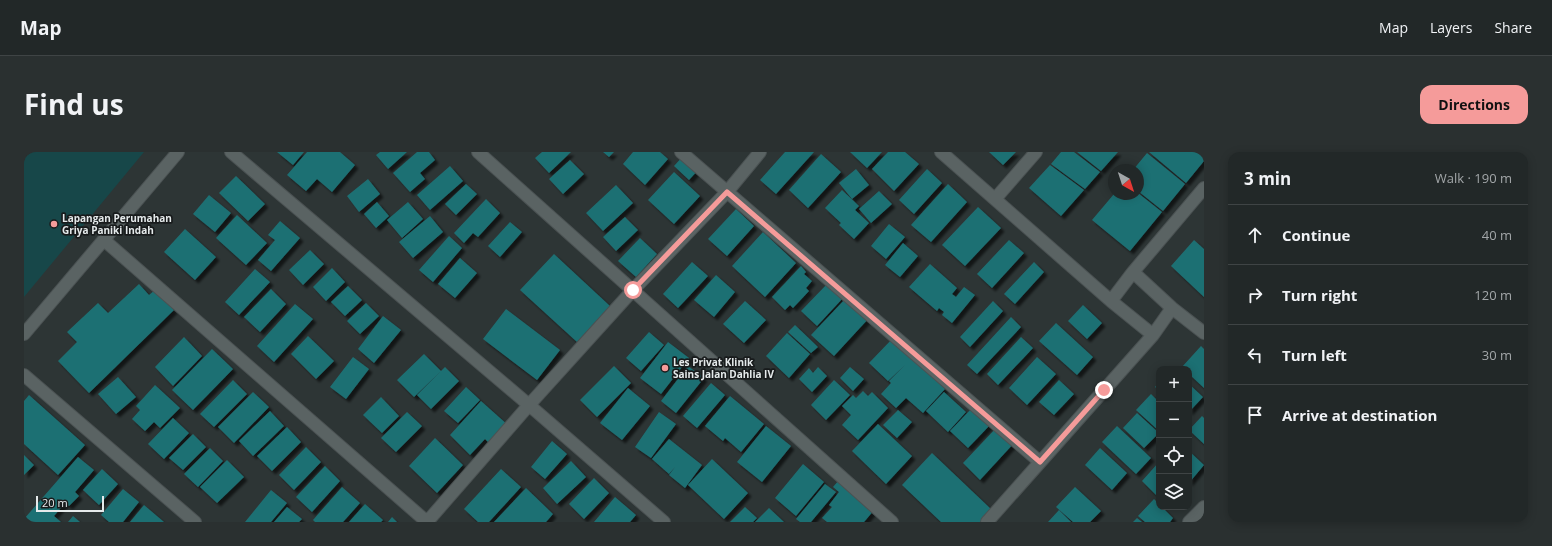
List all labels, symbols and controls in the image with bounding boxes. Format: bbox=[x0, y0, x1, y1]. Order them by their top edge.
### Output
text: Map bbox=[20, 15, 61, 41]
text: Map bbox=[1379, 18, 1408, 37]
text: Layers bbox=[1430, 18, 1472, 37]
text: Share bbox=[1494, 18, 1532, 37]
text: Find us bbox=[24, 85, 124, 123]
button: Directions bbox=[1420, 85, 1528, 124]
north arrow bbox=[1108, 164, 1144, 200]
text: 3 min bbox=[1244, 167, 1291, 190]
text: Walk · 190 m bbox=[1435, 169, 1512, 187]
place label: Lapangan Perumahan Griya Paniki Indah bbox=[62, 211, 172, 237]
marker: Lapangan Perumahan Griya Paniki Indah bbox=[49, 219, 59, 229]
icon: ahead bbox=[1244, 224, 1266, 246]
text: Continue bbox=[1282, 225, 1350, 245]
text: 40 m bbox=[1482, 226, 1512, 244]
route start bbox=[624, 281, 642, 299]
icon: right bbox=[1244, 284, 1266, 306]
text: Turn right bbox=[1282, 285, 1357, 305]
text: 120 m bbox=[1474, 286, 1512, 304]
icon: left bbox=[1244, 344, 1266, 366]
text: Turn left bbox=[1282, 345, 1347, 365]
text: 30 m bbox=[1482, 346, 1512, 364]
place label: Les Privat Klinik Sains Jalan Dahlia IV bbox=[673, 355, 774, 381]
marker: Les Privat Klinik Sains Jalan Dahlia IV bbox=[660, 363, 670, 373]
map controls bbox=[1156, 366, 1192, 510]
button: + bbox=[1156, 366, 1192, 402]
route end bbox=[1095, 381, 1113, 399]
button: − bbox=[1156, 402, 1192, 438]
icon: arrive bbox=[1244, 404, 1266, 426]
text: Arrive at destination bbox=[1282, 405, 1437, 425]
button: locate bbox=[1156, 438, 1192, 474]
button: layers bbox=[1156, 474, 1192, 510]
scale bar bbox=[36, 494, 104, 513]
text: 20 m bbox=[42, 495, 68, 510]

